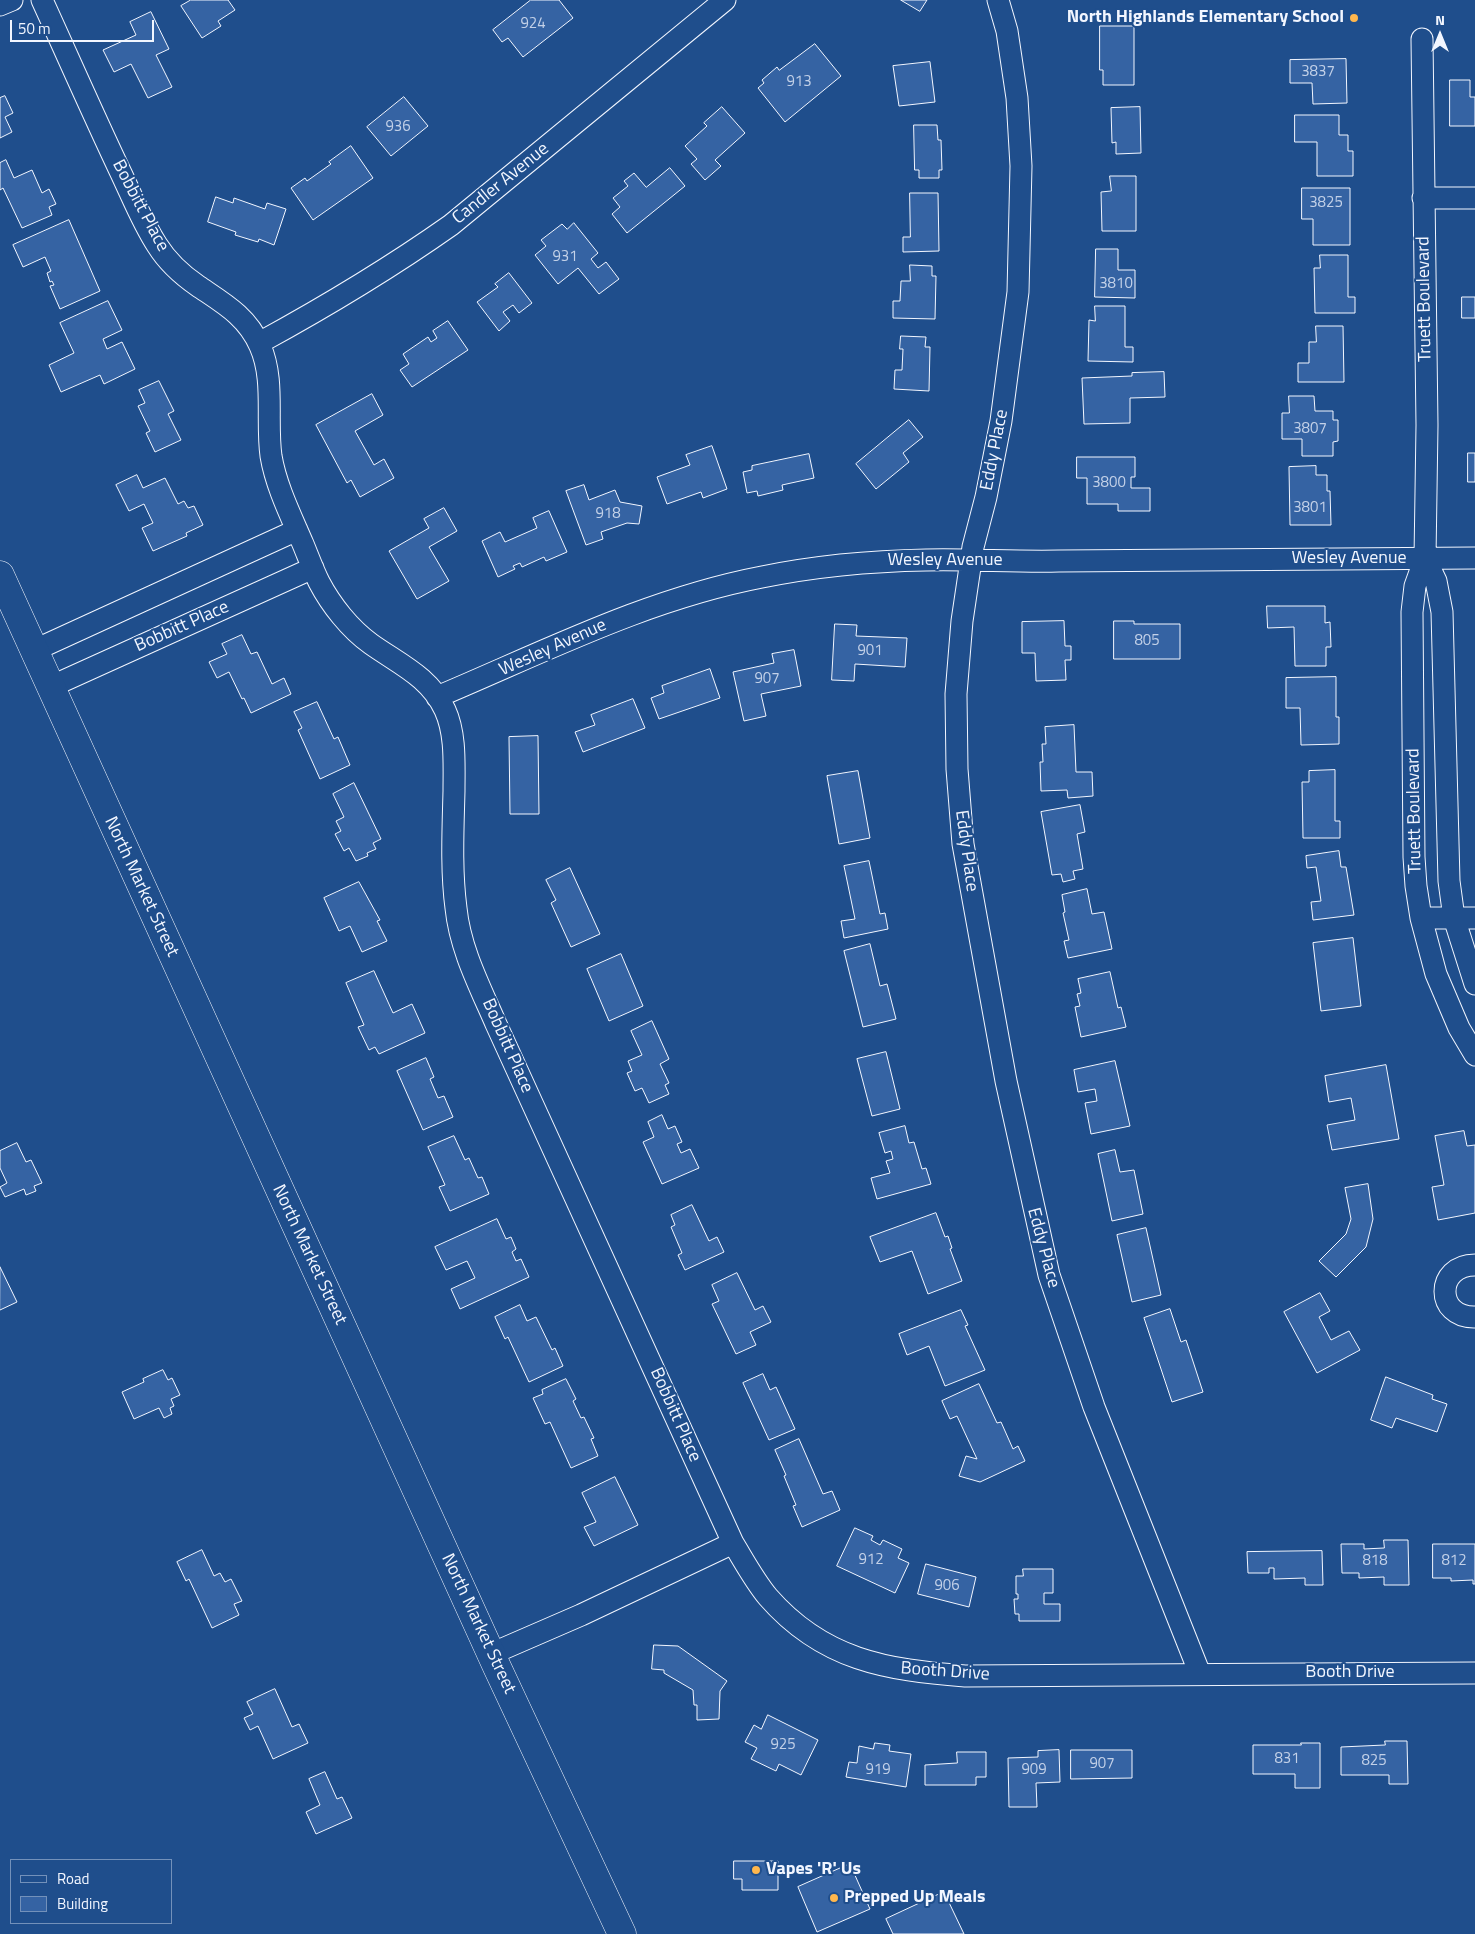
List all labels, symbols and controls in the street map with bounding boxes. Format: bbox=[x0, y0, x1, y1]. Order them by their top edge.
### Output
place label: North Highlands Elementary School bbox=[1067, 7, 1344, 29]
text: N bbox=[1435, 9, 1445, 30]
scale bar bbox=[12, 10, 156, 42]
north arrow bbox=[1415, 10, 1465, 60]
marker: North Highlands Elementary School bbox=[1348, 12, 1360, 24]
house number: 924 bbox=[520, 15, 546, 33]
text: 50 m bbox=[18, 17, 51, 40]
house number: 3837 bbox=[1301, 63, 1335, 81]
house number: 913 bbox=[786, 73, 812, 91]
house number: 936 bbox=[385, 118, 411, 136]
street label: Candler Avenue bbox=[448, 139, 554, 229]
street label: Bobbitt Place bbox=[107, 156, 173, 256]
house number: 3825 bbox=[1309, 194, 1343, 212]
street label: Truett Boulevard bbox=[1413, 236, 1437, 362]
house number: 931 bbox=[552, 248, 578, 266]
house number: 3810 bbox=[1099, 275, 1133, 293]
street label: Eddy Place bbox=[977, 408, 1013, 492]
house number: 3807 bbox=[1293, 420, 1327, 438]
house number: 3800 bbox=[1092, 474, 1126, 492]
house number: 3801 bbox=[1293, 499, 1327, 517]
house number: 918 bbox=[595, 505, 621, 523]
street label: Wesley Avenue bbox=[1291, 548, 1407, 570]
street label: Wesley Avenue bbox=[887, 550, 1003, 572]
street label: Bobbitt Place bbox=[132, 597, 232, 657]
street label: Wesley Avenue bbox=[496, 615, 610, 681]
house number: 805 bbox=[1134, 632, 1160, 650]
house number: 901 bbox=[857, 642, 883, 660]
house number: 907 bbox=[754, 670, 780, 688]
street label: Truett Boulevard bbox=[1403, 748, 1427, 874]
street label: Eddy Place bbox=[950, 809, 982, 893]
street label: North Market Street bbox=[99, 813, 183, 961]
street label: Bobbitt Place bbox=[477, 996, 537, 1096]
street label: North Market Street bbox=[267, 1181, 351, 1329]
street label: Eddy Place bbox=[1022, 1206, 1064, 1290]
street label: Bobbitt Place bbox=[645, 1365, 705, 1465]
street label: North Market Street bbox=[436, 1550, 520, 1698]
house number: 912 bbox=[858, 1551, 884, 1569]
house number: 818 bbox=[1362, 1552, 1388, 1570]
house number: 812 bbox=[1441, 1552, 1467, 1570]
house number: 906 bbox=[934, 1577, 960, 1595]
street label: Booth Drive bbox=[900, 1658, 990, 1686]
street label: Booth Drive bbox=[1305, 1662, 1395, 1684]
house number: 925 bbox=[770, 1736, 796, 1754]
house number: 831 bbox=[1274, 1750, 1300, 1768]
house number: 825 bbox=[1361, 1752, 1387, 1770]
house number: 907 bbox=[1089, 1755, 1115, 1773]
house number: 919 bbox=[865, 1761, 891, 1779]
house number: 909 bbox=[1021, 1761, 1047, 1779]
legend bbox=[10, 1859, 172, 1924]
place label: Vapes 'R' Us bbox=[766, 1859, 861, 1881]
marker: Vapes 'R' Us bbox=[750, 1864, 762, 1876]
text: Road bbox=[57, 1867, 89, 1890]
place label: Prepped Up Meals bbox=[844, 1887, 986, 1909]
text: Building bbox=[57, 1892, 108, 1915]
marker: Prepped Up Meals bbox=[828, 1892, 840, 1904]

